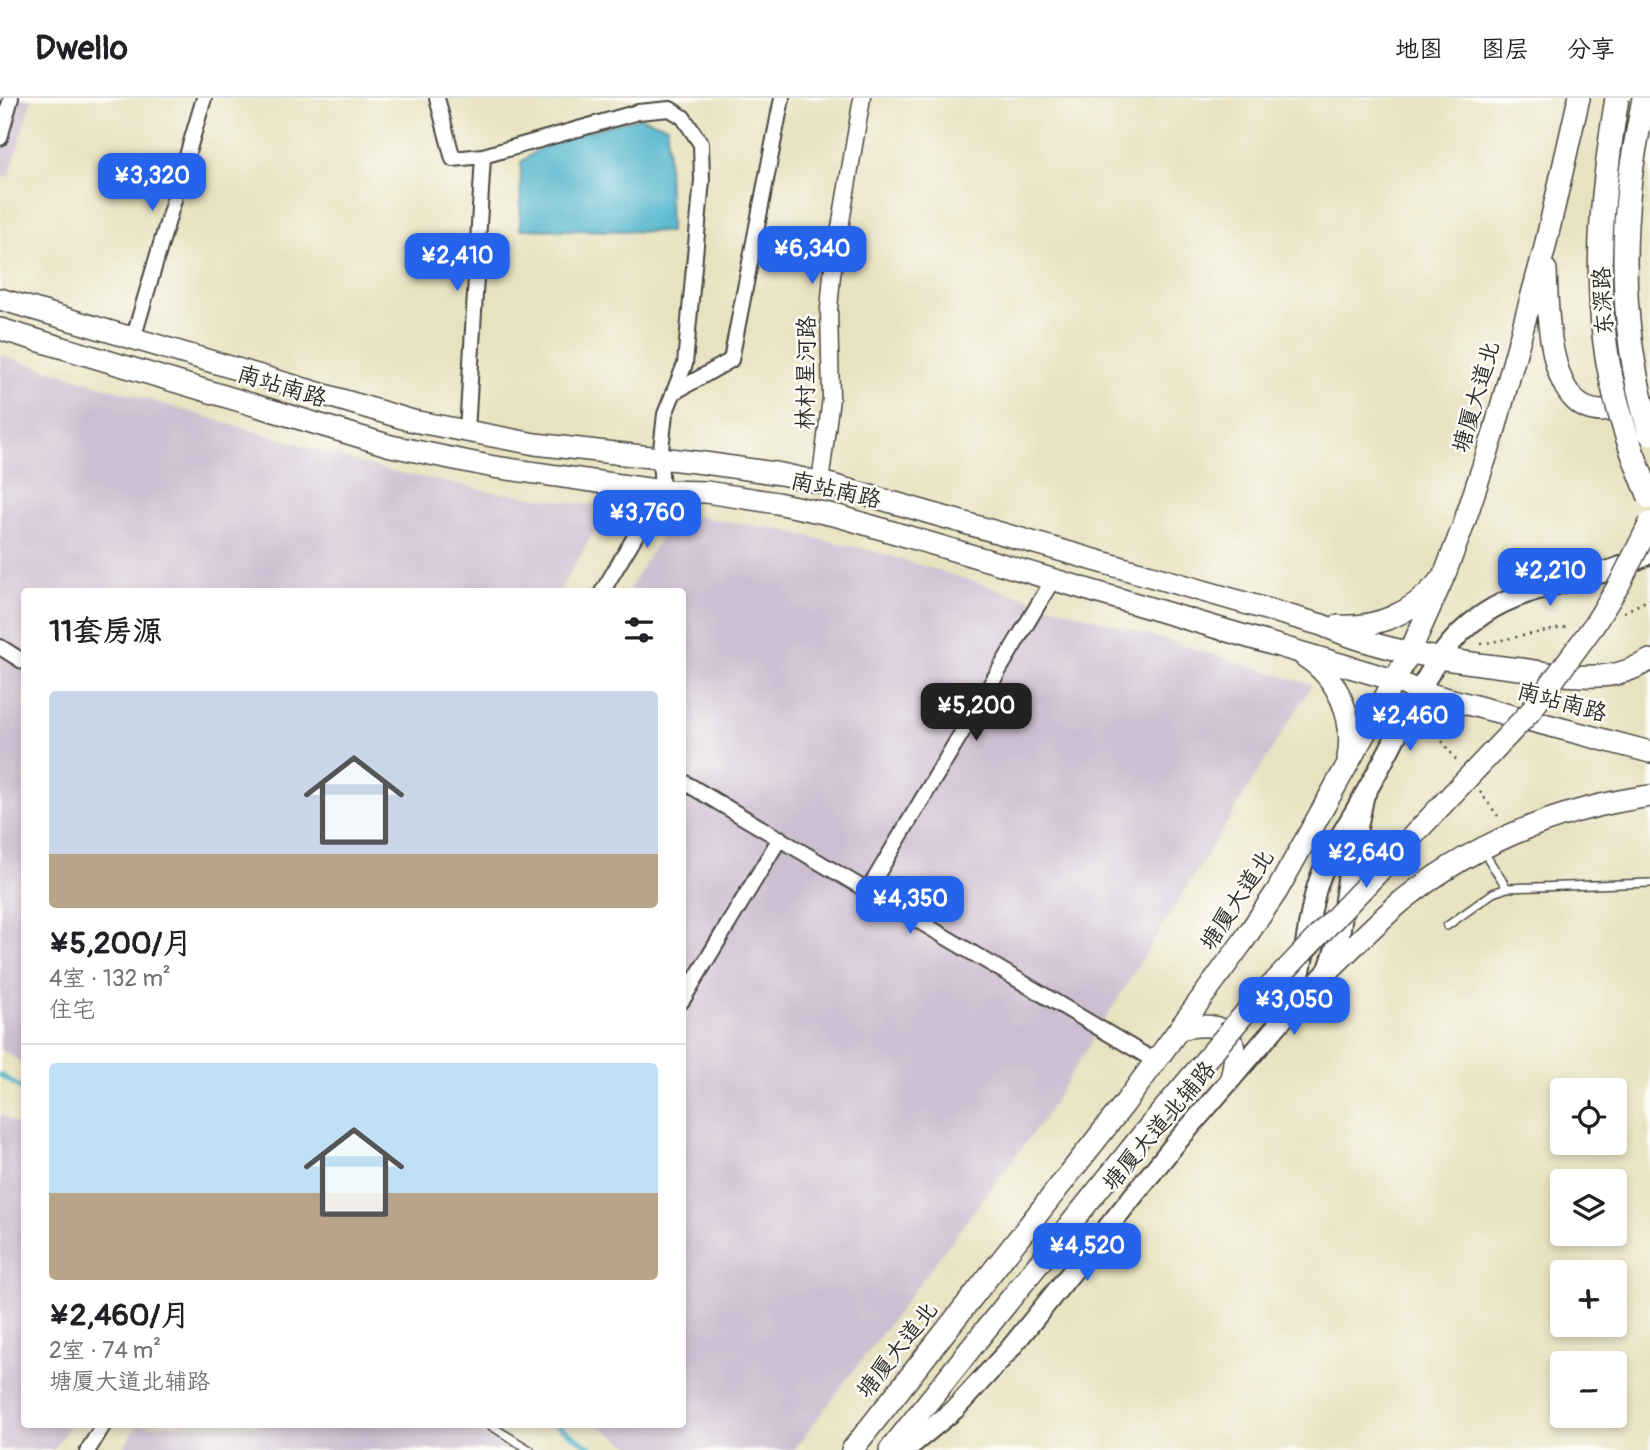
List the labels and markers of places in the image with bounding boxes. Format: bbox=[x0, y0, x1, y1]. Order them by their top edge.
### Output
pin: ¥3,320 bbox=[95, 153, 209, 213]
pin: ¥6,340 bbox=[755, 226, 869, 286]
pin: ¥2,410 bbox=[400, 234, 514, 293]
pin: ¥3,760 bbox=[590, 490, 704, 550]
pin: ¥2,210 bbox=[1493, 548, 1607, 608]
pin: ¥5,200 bbox=[919, 684, 1033, 743]
pin: ¥2,460 bbox=[1353, 694, 1467, 753]
pin: ¥2,640 bbox=[1309, 830, 1423, 890]
pin: ¥4,350 bbox=[853, 876, 967, 936]
pin: ¥3,050 bbox=[1237, 978, 1351, 1037]
pin: ¥4,520 bbox=[1030, 1224, 1144, 1283]

